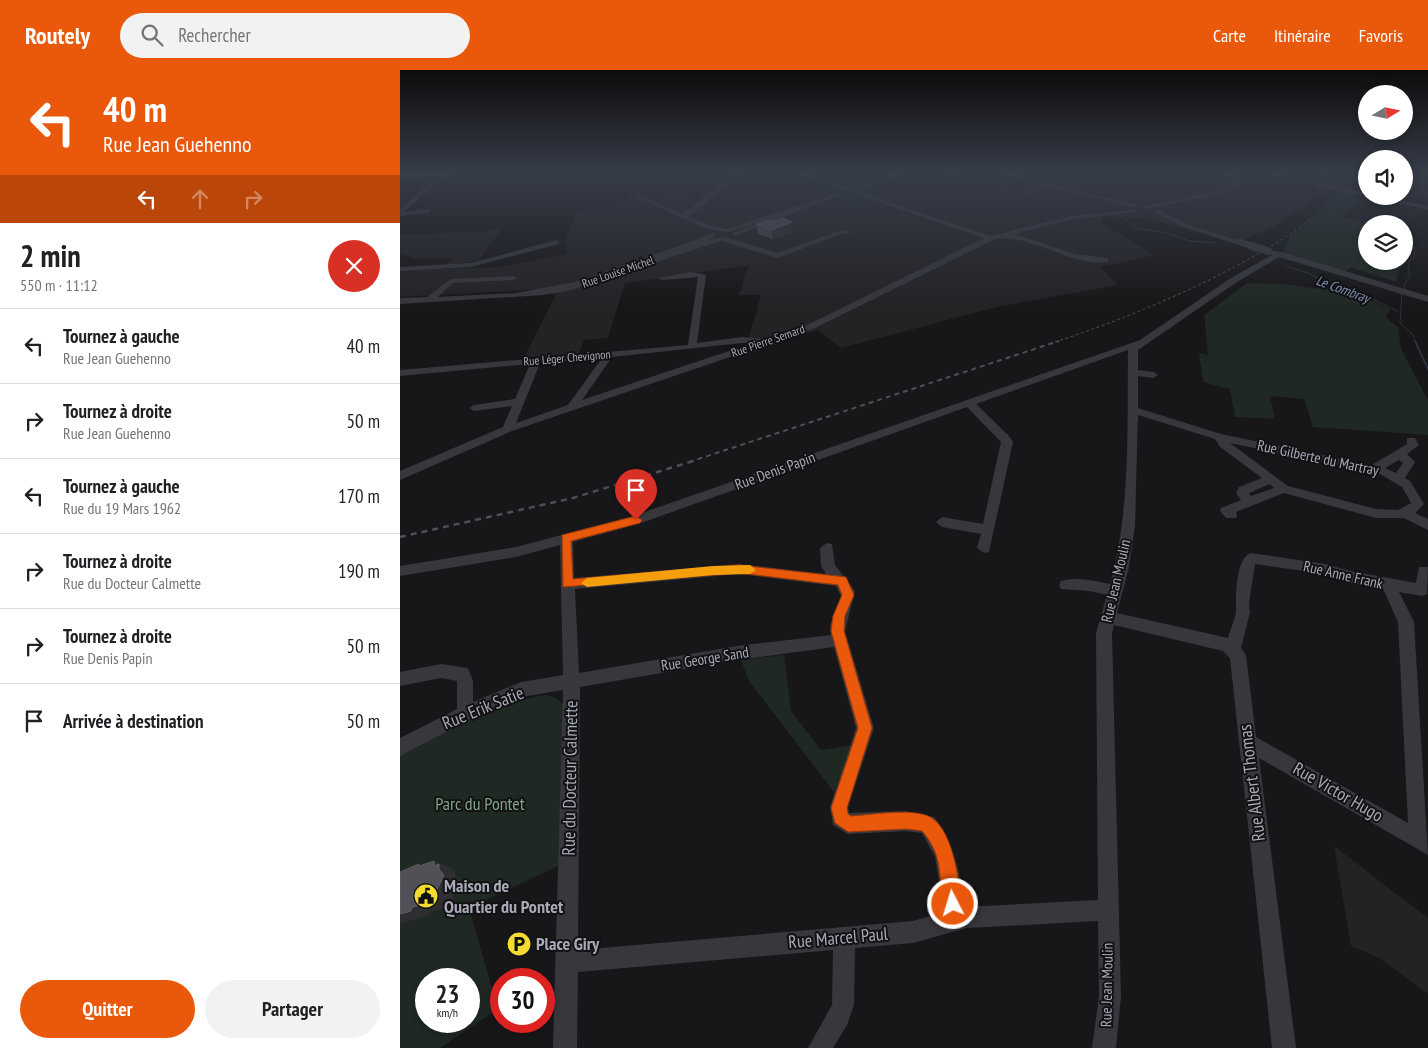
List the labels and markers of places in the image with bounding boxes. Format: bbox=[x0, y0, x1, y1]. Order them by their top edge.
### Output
pin bbox=[615, 469, 657, 520]
place label: Maison de Quartier du Pontet bbox=[444, 874, 564, 918]
public building icon: Maison de Quartier du Pontet bbox=[413, 883, 439, 909]
parking icon: Place Giry bbox=[506, 931, 532, 957]
place label: Place Giry bbox=[536, 932, 600, 955]

